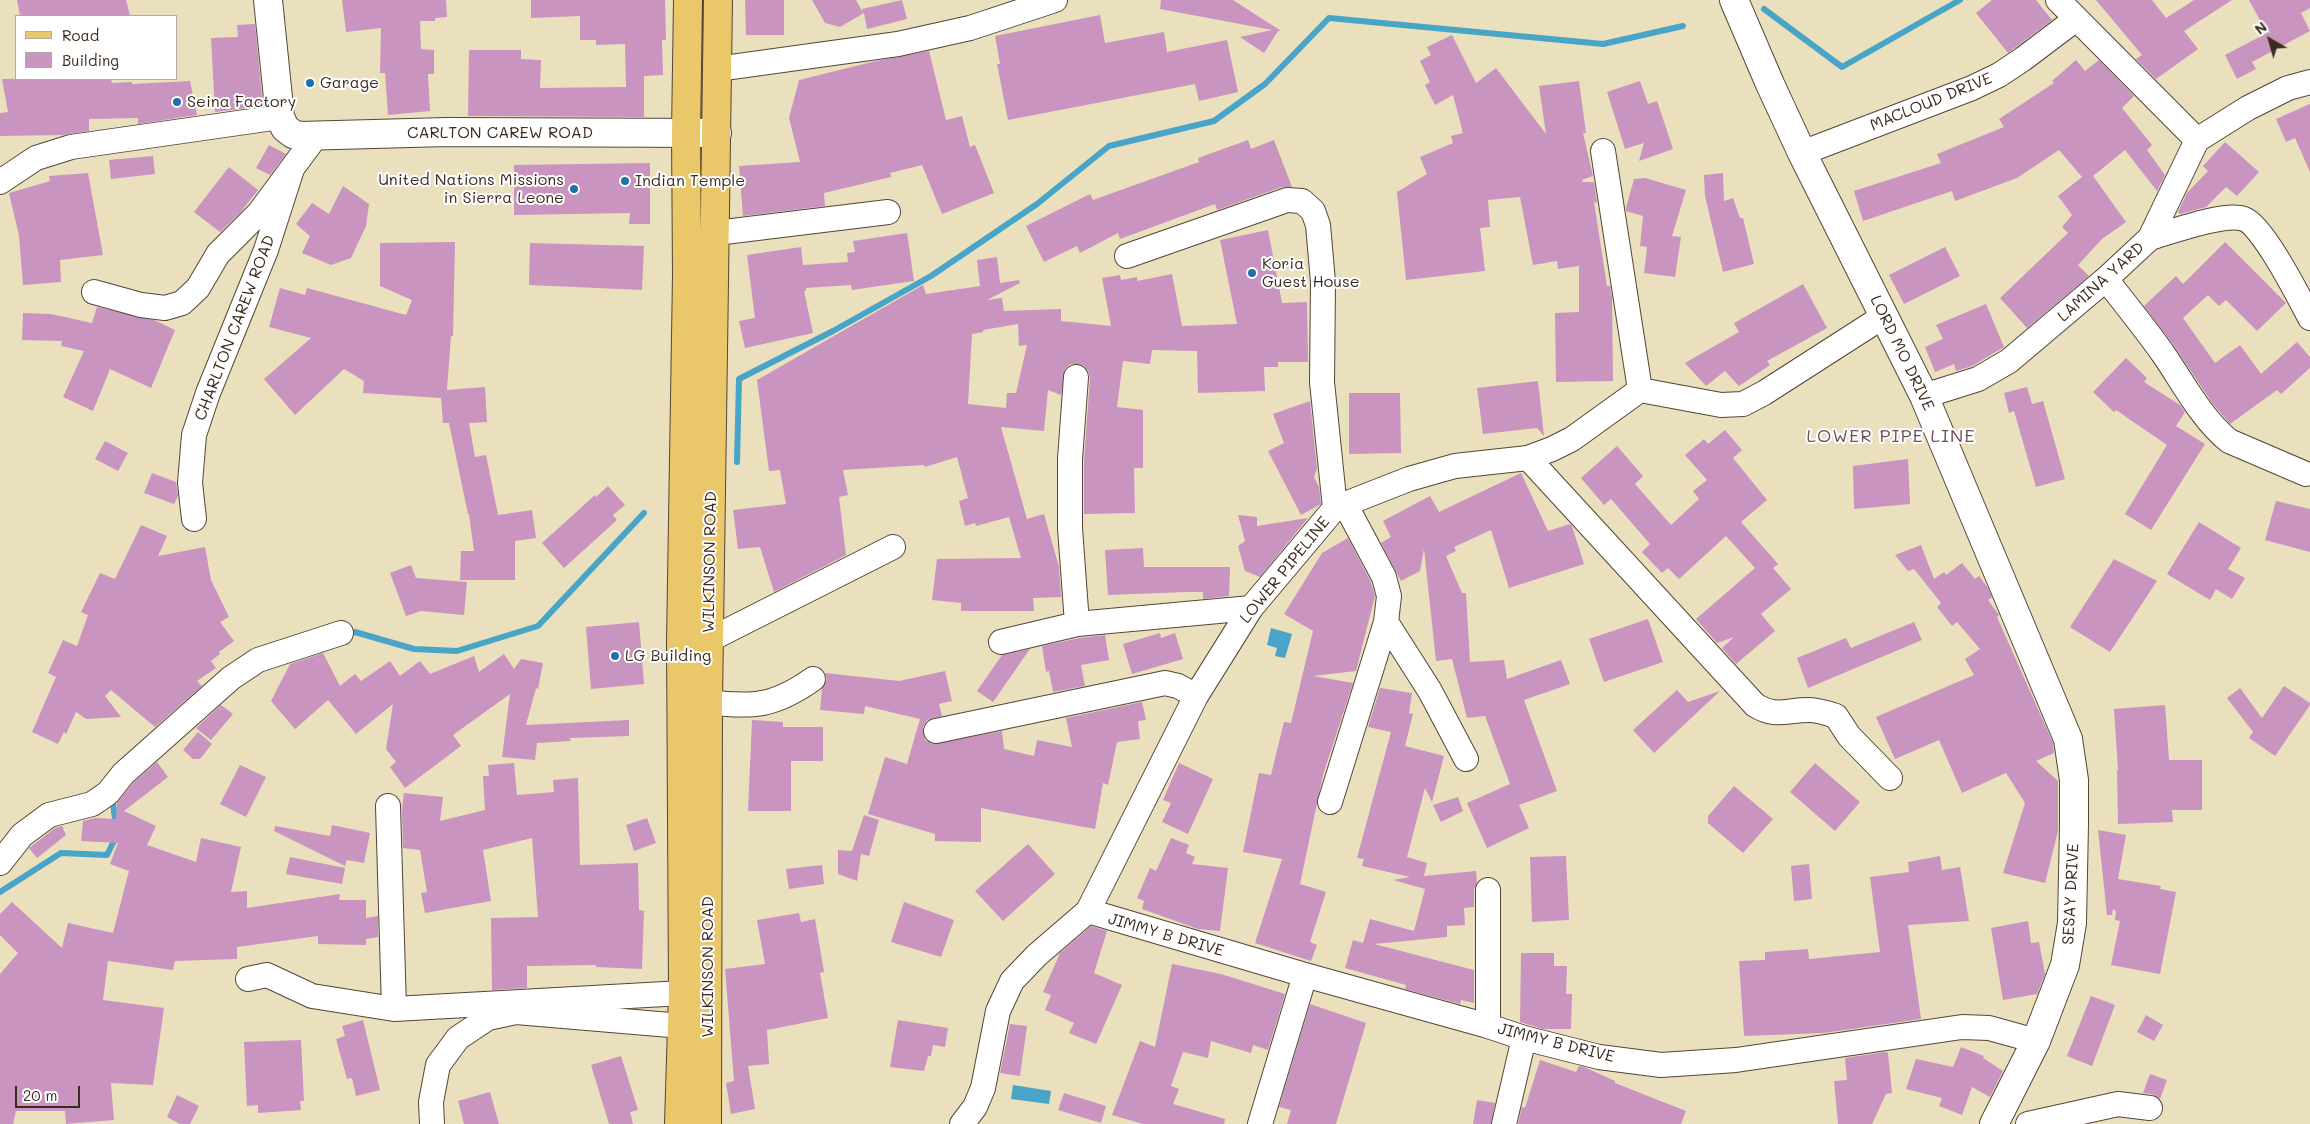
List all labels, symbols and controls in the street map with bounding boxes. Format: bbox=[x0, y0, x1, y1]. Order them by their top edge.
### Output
legend bbox=[15, 15, 178, 80]
north arrow bbox=[2245, 15, 2295, 65]
text: N bbox=[2250, 17, 2270, 39]
text: Road bbox=[62, 25, 99, 45]
text: Building bbox=[62, 50, 119, 70]
street label: MACLOUD DRIVE bbox=[1867, 69, 1995, 135]
place label: Garage bbox=[320, 73, 379, 93]
marker: Garage bbox=[304, 77, 316, 89]
place label: Seina Factory bbox=[187, 92, 296, 112]
marker: Seina Factory bbox=[171, 96, 183, 108]
street label: CARLTON CAREW ROAD bbox=[407, 123, 593, 143]
place label: United Nations Missions in Sierra Leone bbox=[378, 170, 564, 208]
place label: Indian Temple bbox=[635, 171, 745, 191]
marker: Indian Temple bbox=[619, 175, 631, 187]
marker: United Nations Missions in Sierra Leone bbox=[568, 183, 580, 195]
street label: CHARLTON CAREW ROAD bbox=[191, 233, 279, 423]
street label: LAMINA YARD bbox=[2054, 238, 2148, 326]
place label: Koria Guest House bbox=[1262, 254, 1360, 292]
marker: Koria Guest House bbox=[1246, 267, 1258, 279]
street label: LORD MO DRIVE bbox=[1866, 292, 1938, 414]
district label: LOWER PIPE LINE bbox=[1805, 425, 1977, 447]
street label: WILKINSON ROAD bbox=[699, 491, 721, 633]
street label: LOWER PIPELINE bbox=[1236, 513, 1334, 627]
place label: LG Building bbox=[625, 646, 711, 666]
marker: LG Building bbox=[609, 650, 621, 662]
street label: SESAY DRIVE bbox=[2059, 843, 2083, 945]
street label: WILKINSON ROAD bbox=[698, 896, 718, 1038]
street label: JIMMY B DRIVE bbox=[1106, 909, 1226, 961]
street label: JIMMY B DRIVE bbox=[1496, 1019, 1616, 1067]
scale bar bbox=[18, 1076, 82, 1108]
text: 20 m bbox=[23, 1085, 57, 1105]

